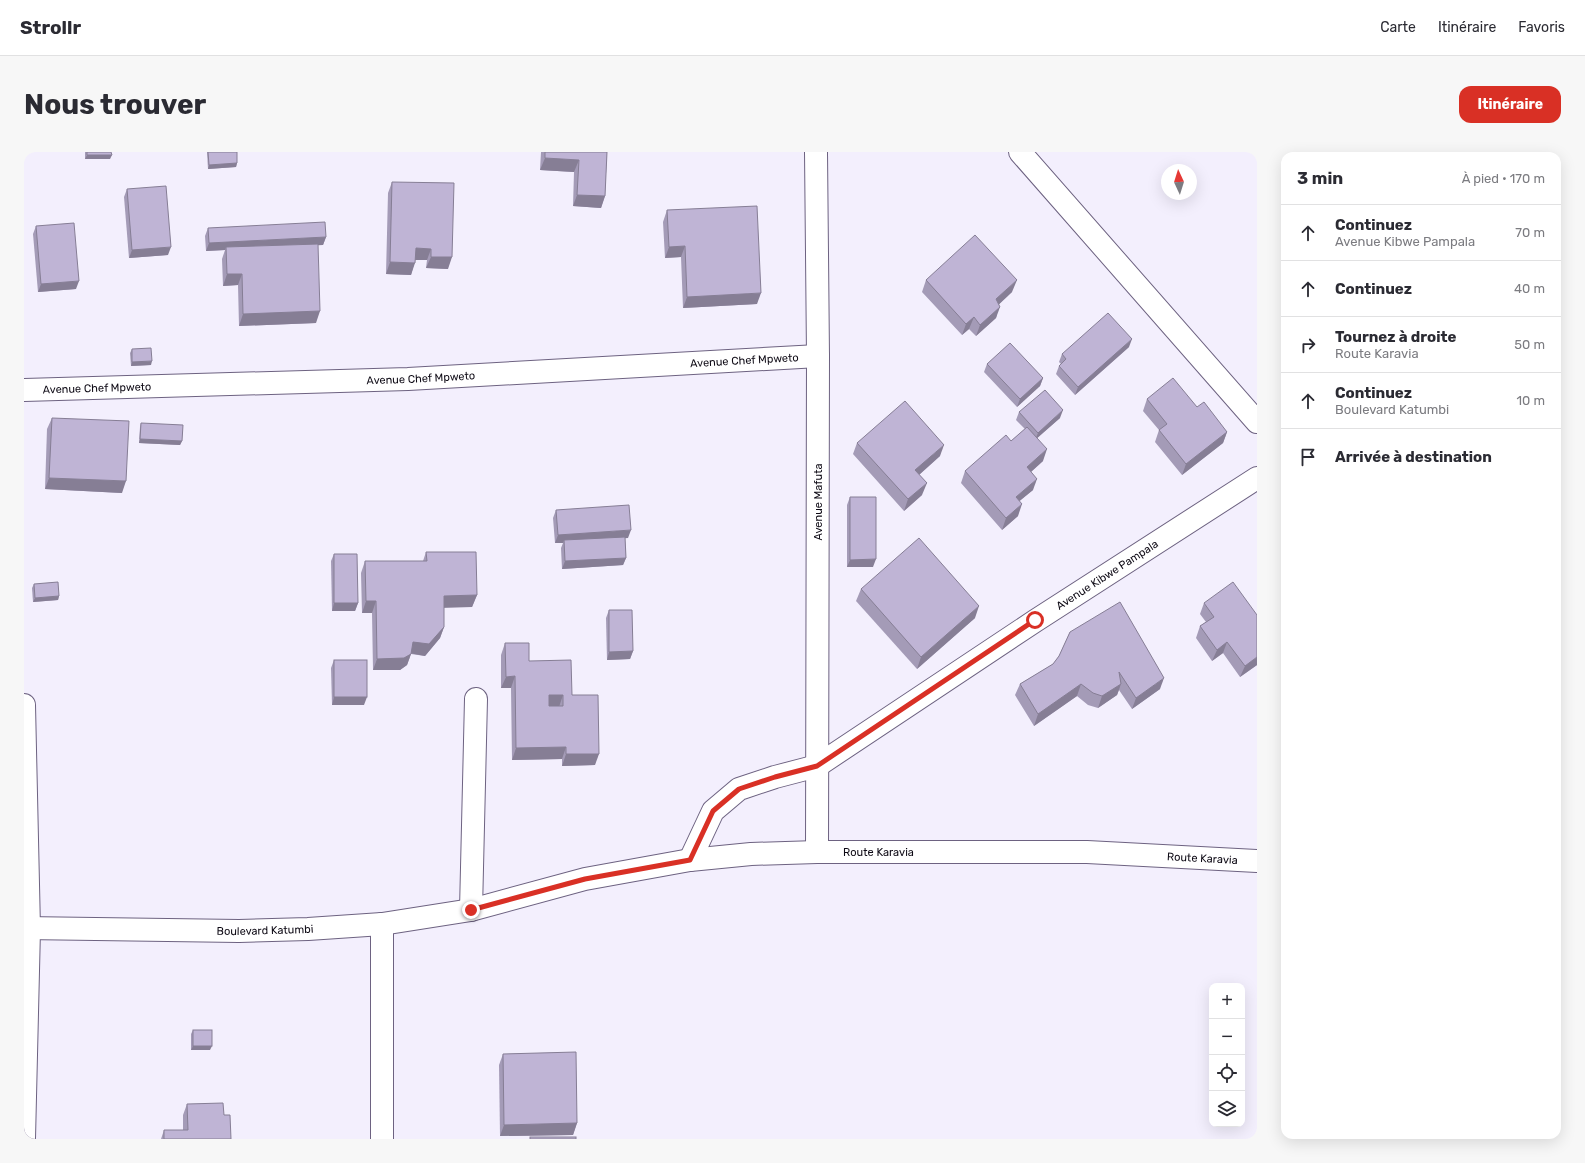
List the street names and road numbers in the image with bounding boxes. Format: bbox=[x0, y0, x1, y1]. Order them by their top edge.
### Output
street label: Avenue Chef Mpweto bbox=[690, 351, 799, 370]
street label: Avenue Chef Mpweto bbox=[366, 369, 475, 387]
street label: Avenue Chef Mpweto bbox=[42, 380, 151, 396]
street label: Avenue Mafuta bbox=[812, 463, 825, 541]
street label: Avenue Kibwe Pampala bbox=[1054, 537, 1161, 613]
street label: Route Karavia bbox=[843, 846, 914, 859]
street label: Route Karavia bbox=[1167, 850, 1238, 867]
street label: Boulevard Katumbi bbox=[217, 923, 314, 938]

